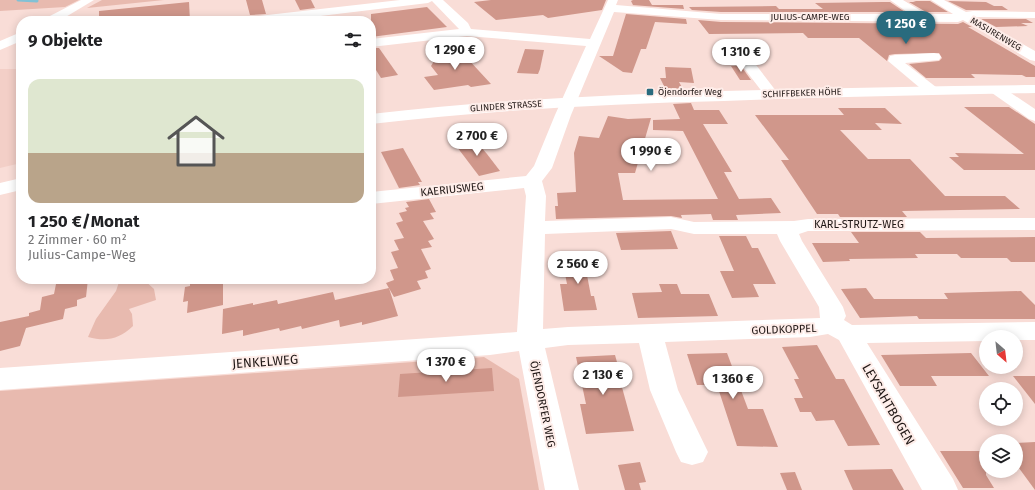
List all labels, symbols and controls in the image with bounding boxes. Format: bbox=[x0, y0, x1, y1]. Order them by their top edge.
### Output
pin: 1 250 € bbox=[869, 11, 943, 45]
street label: JULIUS-CAMPE-WEG bbox=[771, 12, 850, 22]
street label: MASURENWEG bbox=[969, 15, 1024, 53]
text: 1 250 € bbox=[885, 16, 927, 31]
icon: filters bbox=[342, 29, 364, 51]
text: 9 Objekte bbox=[28, 30, 103, 51]
pin: 1 290 € bbox=[418, 37, 492, 71]
pin: 1 310 € bbox=[704, 39, 778, 73]
text: 1 290 € bbox=[434, 42, 476, 57]
text: 1 310 € bbox=[721, 44, 761, 59]
marker: Öjendorfer Weg bbox=[645, 87, 655, 97]
place label: Öjendorfer Weg bbox=[658, 87, 722, 97]
street label: SCHIFFBEKER HÖHE bbox=[762, 87, 842, 99]
street label: GLINDER STRASSE bbox=[470, 98, 542, 113]
icon: home bbox=[160, 105, 232, 177]
pin: 2 700 € bbox=[440, 123, 514, 157]
text: 2 700 € bbox=[456, 128, 498, 143]
pin: 1 990 € bbox=[614, 138, 688, 172]
text: 1 990 € bbox=[630, 143, 672, 158]
street label: KAERIUSWEG bbox=[420, 180, 484, 199]
text: 1 250 €/Monat bbox=[28, 211, 140, 232]
street label: KARL-STRUTZ-WEG bbox=[814, 218, 904, 231]
text: 2 Zimmer · 60 m² bbox=[28, 232, 127, 247]
text: Julius-Campe-Weg bbox=[28, 247, 136, 262]
pin: 2 560 € bbox=[541, 251, 615, 285]
text: 2 560 € bbox=[557, 256, 599, 271]
street label: GOLDKOPPEL bbox=[751, 322, 817, 337]
north arrow bbox=[979, 330, 1023, 374]
map controls bbox=[979, 330, 1023, 478]
pin: 1 370 € bbox=[409, 349, 483, 383]
street label: JENKELWEG bbox=[232, 352, 299, 371]
text: 1 370 € bbox=[426, 354, 466, 369]
street label: ÖJENDORFER WEG bbox=[527, 359, 559, 449]
street label: LEYSAHTBOGEN bbox=[859, 361, 918, 448]
pin: 2 130 € bbox=[566, 362, 640, 396]
pin: 1 360 € bbox=[696, 366, 770, 400]
text: 2 130 € bbox=[583, 367, 623, 382]
text: 1 360 € bbox=[712, 371, 754, 386]
button: locate bbox=[979, 382, 1023, 426]
button: layers bbox=[979, 434, 1023, 478]

